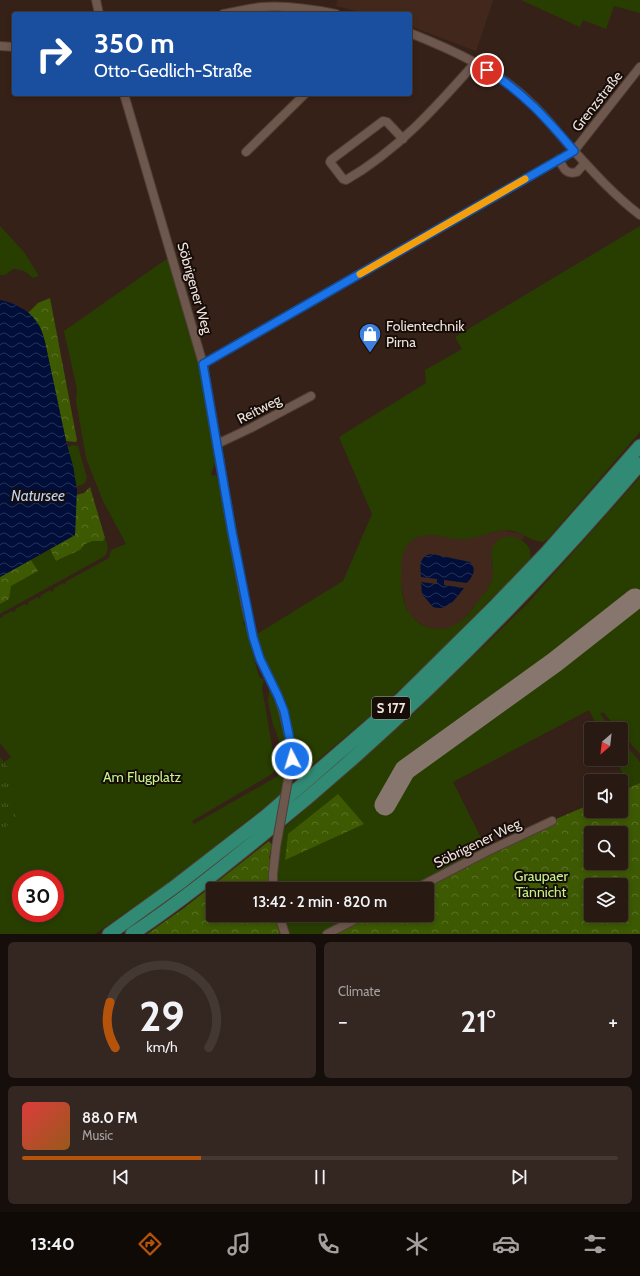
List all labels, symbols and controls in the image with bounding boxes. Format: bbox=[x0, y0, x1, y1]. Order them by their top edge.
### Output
text: 350 m bbox=[94, 26, 175, 60]
icon: right bbox=[28, 28, 80, 80]
pin bbox=[470, 53, 504, 87]
icon: arrive bbox=[476, 59, 498, 81]
text: Otto-Gedlich-Straße bbox=[94, 60, 252, 82]
street label: Grenzstraße bbox=[568, 67, 626, 135]
street label: Söbrigener Weg bbox=[173, 240, 217, 337]
place label: Folientechnik Pirna bbox=[386, 317, 465, 351]
shop icon: Folientechnik Pirna bbox=[357, 321, 383, 354]
street label: Reitweg bbox=[234, 390, 285, 428]
water label: Natursee bbox=[11, 487, 65, 505]
road number: S 177 bbox=[372, 697, 410, 719]
north arrow bbox=[584, 722, 628, 766]
map controls bbox=[584, 722, 628, 922]
position arrow bbox=[271, 738, 313, 780]
park label: Am Flugplatz bbox=[103, 768, 181, 786]
button: sound bbox=[584, 774, 628, 818]
street label: Söbrigener Weg bbox=[431, 814, 524, 872]
button: search bbox=[584, 826, 628, 870]
park label: Graupaer Tännicht bbox=[514, 867, 568, 901]
speed limit sign: 30 bbox=[12, 870, 64, 922]
button: layers bbox=[584, 878, 628, 922]
text: 13:42 · 2 min · 820 m bbox=[253, 893, 387, 911]
text: Climate bbox=[338, 983, 380, 999]
text: 29 bbox=[139, 991, 185, 1041]
text: 21° bbox=[460, 1003, 496, 1040]
text: − bbox=[338, 1008, 348, 1035]
text: + bbox=[608, 1008, 618, 1035]
text: km/h bbox=[146, 1038, 178, 1056]
text: 88.0 FM bbox=[82, 1109, 137, 1127]
text: Music bbox=[82, 1127, 113, 1143]
icon: previous bbox=[110, 1166, 132, 1188]
icon: pause bbox=[309, 1166, 331, 1188]
icon: next bbox=[508, 1166, 530, 1188]
icon: directions bbox=[136, 1230, 164, 1258]
icon: music bbox=[225, 1230, 253, 1258]
icon: phone bbox=[314, 1230, 342, 1258]
icon: climate bbox=[403, 1230, 431, 1258]
icon: car bbox=[492, 1230, 520, 1258]
icon: filters bbox=[581, 1230, 609, 1258]
text: 13:40 bbox=[31, 1233, 75, 1255]

